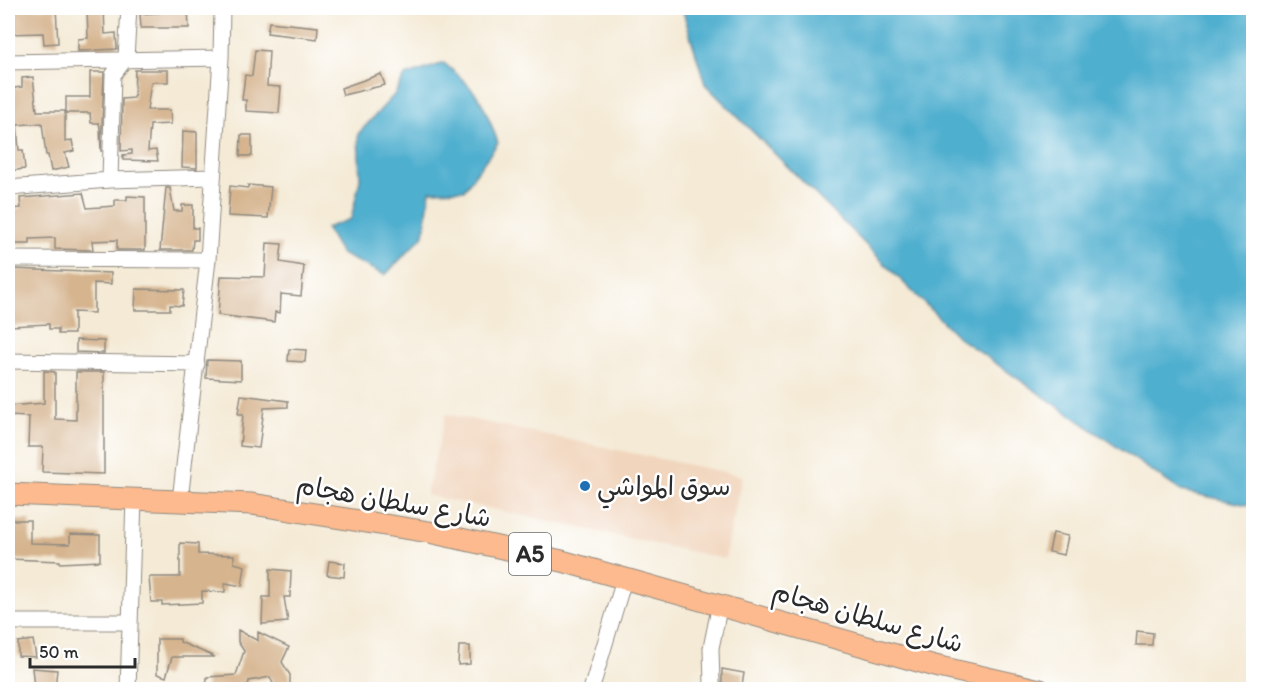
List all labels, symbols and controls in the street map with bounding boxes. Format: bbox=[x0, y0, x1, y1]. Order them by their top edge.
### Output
street label: شارع سلطان هجام bbox=[294, 468, 494, 538]
place label: سوق المواشي bbox=[597, 470, 731, 509]
marker: سوق المواشي bbox=[578, 479, 592, 493]
road number: A5 bbox=[509, 533, 551, 575]
street label: شارع سلطان هجام bbox=[768, 574, 967, 663]
scale bar bbox=[30, 631, 135, 669]
text: 50 m bbox=[39, 641, 79, 663]

